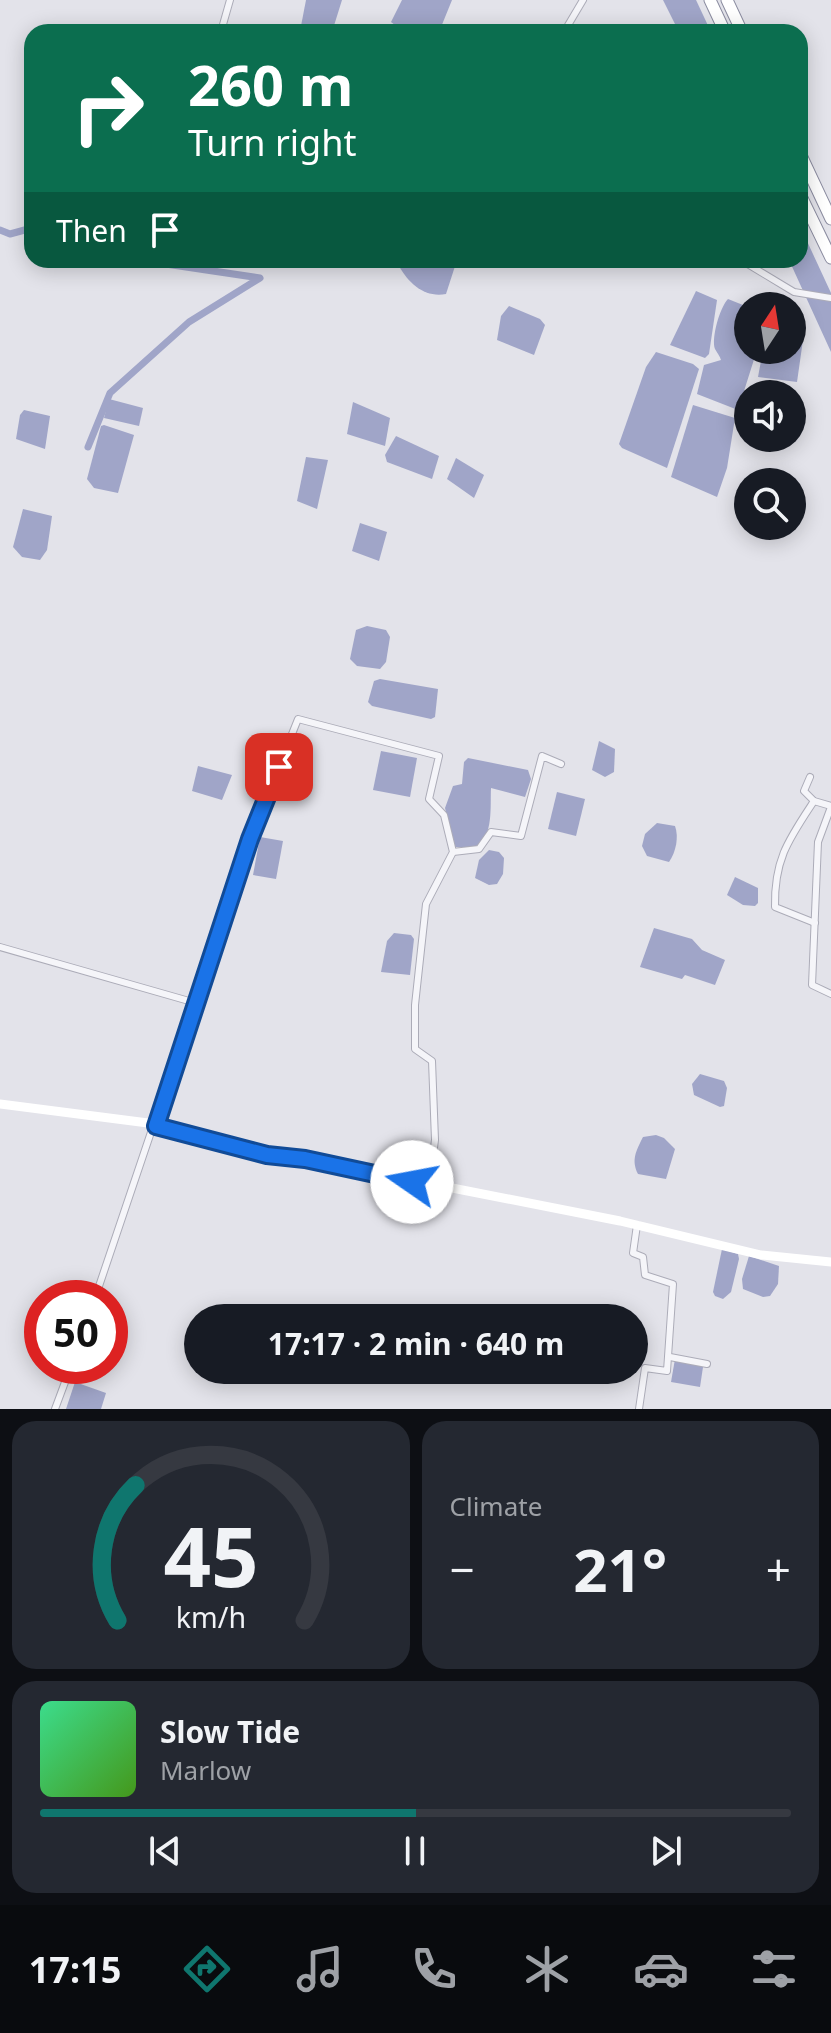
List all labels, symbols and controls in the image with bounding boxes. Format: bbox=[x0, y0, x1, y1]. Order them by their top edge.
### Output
text: 260 m bbox=[188, 46, 353, 122]
icon: right bbox=[56, 56, 160, 160]
text: Turn right bbox=[188, 118, 356, 167]
icon: arrive bbox=[143, 208, 187, 252]
text: Then bbox=[56, 210, 127, 251]
north arrow bbox=[734, 292, 806, 364]
map controls bbox=[734, 292, 806, 540]
button: sound bbox=[734, 380, 806, 452]
button: search bbox=[734, 468, 806, 540]
pin bbox=[245, 733, 313, 801]
icon: arrive bbox=[257, 745, 301, 789]
position arrow bbox=[370, 1140, 454, 1224]
speed limit sign: 50 bbox=[24, 1280, 128, 1384]
text: 17:17 · 2 min · 640 m bbox=[268, 1323, 564, 1364]
text: Climate bbox=[450, 1488, 542, 1524]
text: 45 bbox=[163, 1498, 258, 1611]
text: 21° bbox=[573, 1528, 667, 1610]
text: − bbox=[450, 1539, 475, 1599]
text: + bbox=[766, 1539, 791, 1599]
text: km/h bbox=[176, 1597, 246, 1636]
text: Slow Tide bbox=[160, 1711, 300, 1752]
text: Marlow bbox=[160, 1752, 251, 1788]
icon: previous bbox=[143, 1829, 187, 1873]
icon: pause bbox=[393, 1829, 437, 1873]
icon: next bbox=[644, 1829, 688, 1873]
icon: directions bbox=[179, 1941, 235, 1997]
icon: music bbox=[292, 1941, 348, 1997]
icon: phone bbox=[406, 1941, 462, 1997]
icon: climate bbox=[519, 1941, 575, 1997]
icon: car bbox=[633, 1941, 689, 1997]
icon: filters bbox=[746, 1941, 802, 1997]
text: 17:15 bbox=[29, 1945, 121, 1994]

